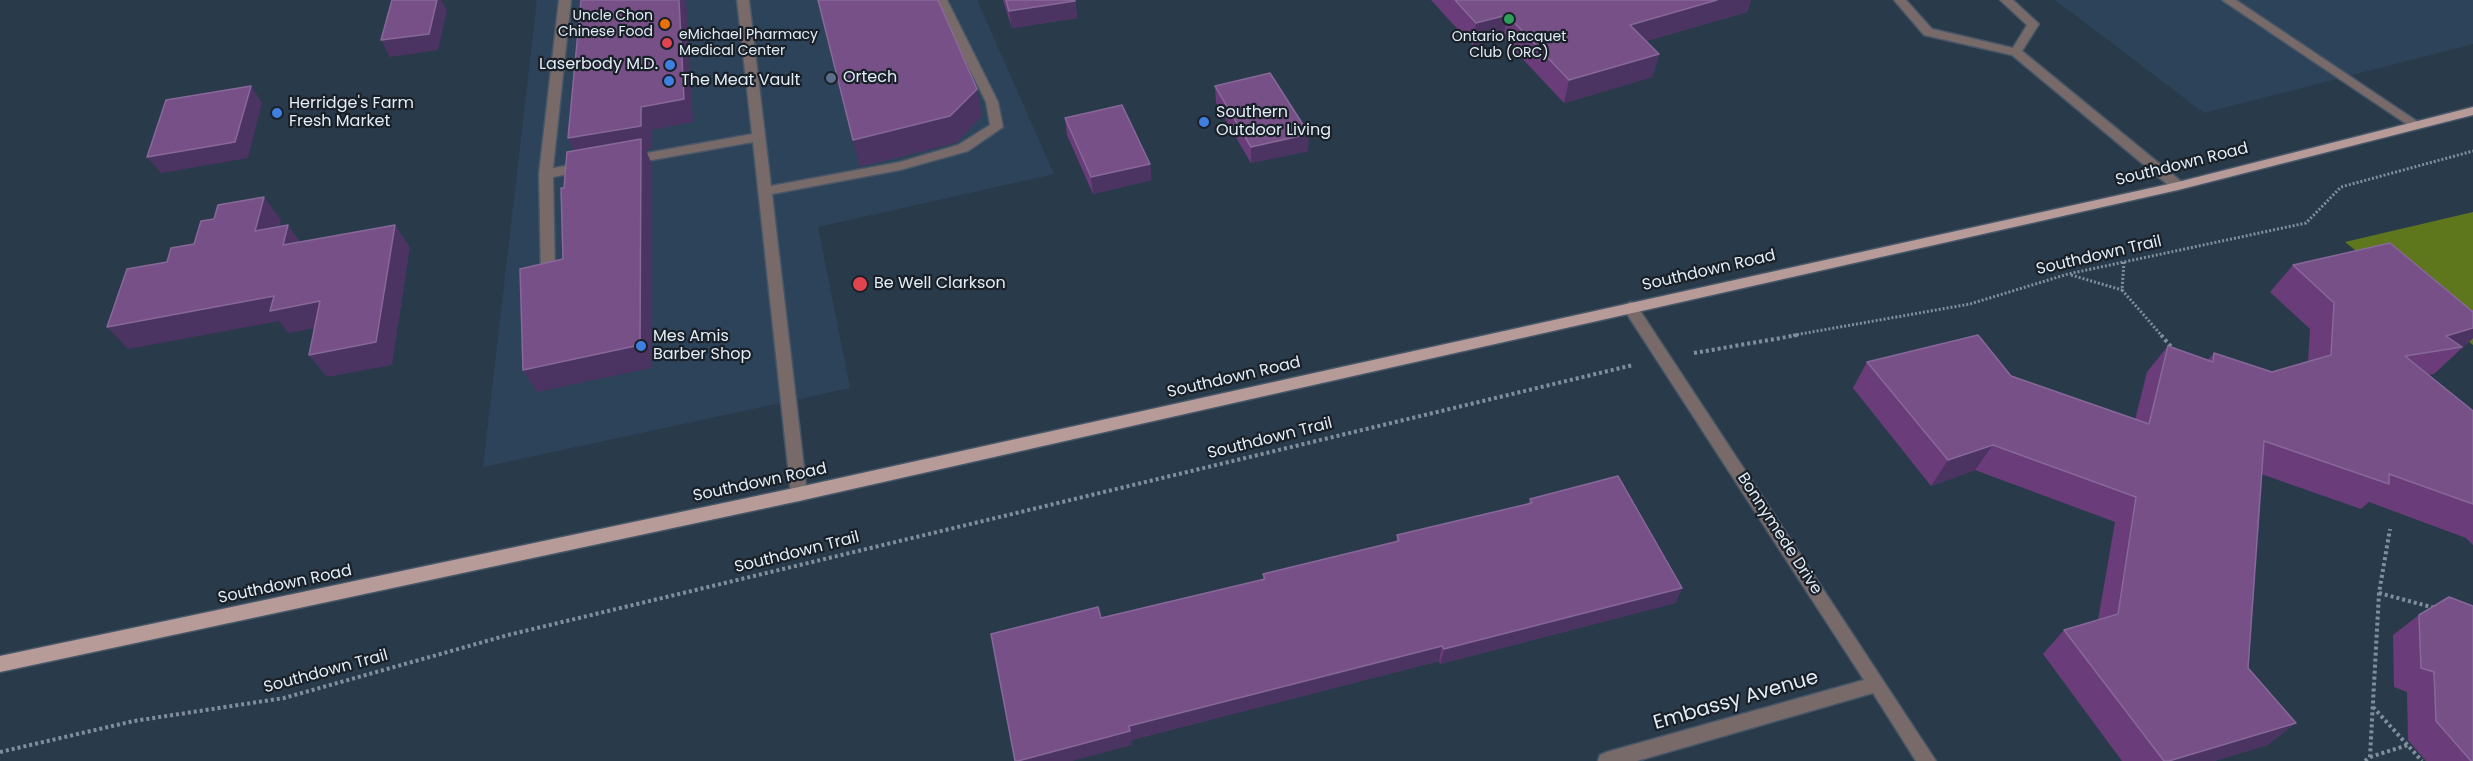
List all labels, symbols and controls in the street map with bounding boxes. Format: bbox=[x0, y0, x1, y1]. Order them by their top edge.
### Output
place label: Uncle Chon Chinese Food bbox=[558, 8, 653, 40]
marker: Ontario Racquet Club (ORC) bbox=[1502, 12, 1516, 26]
marker: Uncle Chon Chinese Food bbox=[658, 17, 672, 31]
place label: eMichael Pharmacy Medical Center bbox=[679, 27, 818, 60]
place label: Ontario Racquet Club (ORC) bbox=[1452, 29, 1566, 62]
marker: eMichael Pharmacy Medical Center bbox=[660, 36, 674, 50]
place label: Laserbody M.D. bbox=[539, 55, 658, 75]
marker: Laserbody M.D. bbox=[663, 58, 677, 72]
place label: Ortech bbox=[843, 68, 897, 88]
place label: The Meat Vault bbox=[681, 71, 800, 91]
marker: Ortech bbox=[824, 71, 838, 85]
marker: The Meat Vault bbox=[662, 74, 676, 88]
place label: Herridge's Farm Fresh Market bbox=[289, 94, 414, 132]
place label: Southern Outdoor Living bbox=[1216, 103, 1331, 141]
marker: Herridge's Farm Fresh Market bbox=[270, 106, 284, 120]
marker: Southern Outdoor Living bbox=[1197, 115, 1211, 129]
street label: Southdown Road bbox=[2114, 139, 2250, 191]
street label: Southdown Trail bbox=[2035, 232, 2163, 280]
street label: Southdown Road bbox=[1640, 246, 1778, 296]
place label: Be Well Clarkson bbox=[874, 274, 1006, 294]
marker: Be Well Clarkson bbox=[851, 275, 869, 293]
place label: Mes Amis Barber Shop bbox=[653, 327, 751, 365]
marker: Mes Amis Barber Shop bbox=[634, 339, 648, 353]
street label: Southdown Road bbox=[1165, 353, 1303, 403]
street label: Southdown Trail bbox=[1206, 414, 1334, 464]
street label: Southdown Road bbox=[691, 459, 829, 507]
street label: Bonnymede Drive bbox=[1733, 470, 1825, 598]
street label: Southdown Trail bbox=[733, 528, 861, 578]
street label: Southdown Road bbox=[216, 561, 354, 609]
street label: Southdown Trail bbox=[262, 646, 390, 698]
street label: Embassy Avenue bbox=[1651, 666, 1821, 736]

